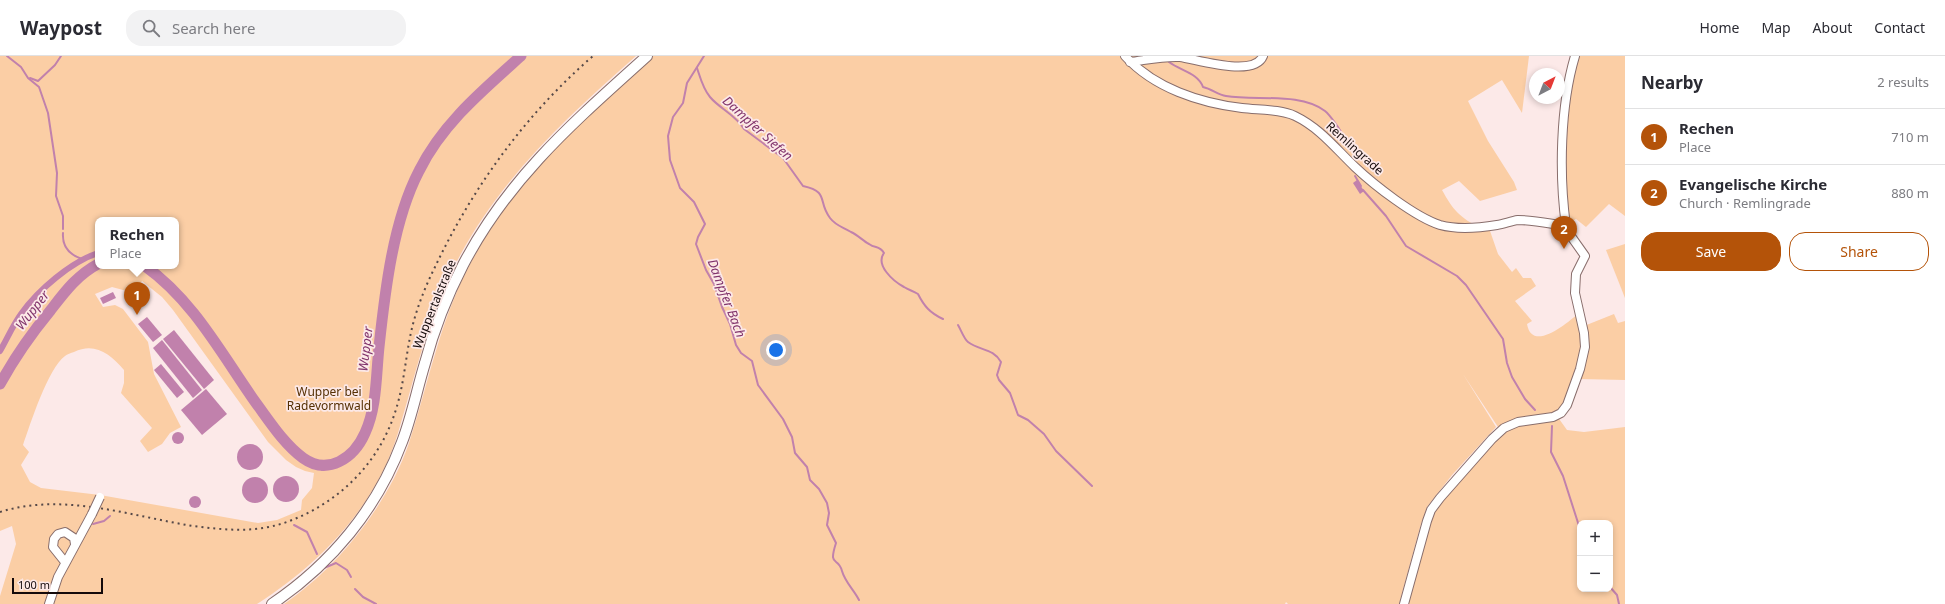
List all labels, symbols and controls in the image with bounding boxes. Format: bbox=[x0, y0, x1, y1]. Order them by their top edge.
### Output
search box bbox=[126, 10, 406, 46]
text: Waypost bbox=[20, 15, 102, 41]
icon: search bbox=[140, 17, 162, 39]
text: Search here bbox=[172, 18, 255, 38]
text: Home bbox=[1700, 18, 1739, 37]
text: Map bbox=[1761, 18, 1791, 37]
text: About bbox=[1813, 18, 1852, 37]
text: Contact bbox=[1874, 18, 1925, 37]
north arrow bbox=[1529, 68, 1565, 104]
text: Nearby bbox=[1641, 71, 1703, 94]
text: 2 results bbox=[1877, 73, 1929, 91]
water label: Dampfer Siefen bbox=[719, 92, 797, 164]
street label: Remlingrade bbox=[1323, 118, 1388, 179]
text: Rechen bbox=[1679, 118, 1734, 138]
text: 1 bbox=[1650, 128, 1658, 146]
text: 710 m bbox=[1891, 128, 1929, 146]
text: Place bbox=[1679, 138, 1711, 156]
text: Evangelische Kirche bbox=[1679, 174, 1827, 194]
text: 2 bbox=[1650, 184, 1658, 202]
text: 880 m bbox=[1891, 184, 1929, 202]
text: Church · Remlingrade bbox=[1679, 194, 1811, 212]
pin: 2 bbox=[1551, 216, 1577, 249]
popup bbox=[95, 217, 179, 269]
text: Rechen bbox=[110, 224, 165, 244]
button: Save bbox=[1641, 232, 1781, 271]
button: Share bbox=[1789, 232, 1929, 271]
text: Place bbox=[110, 244, 142, 262]
water label: Dampfer Bach bbox=[704, 256, 750, 340]
street label: Wuppertalstraße bbox=[408, 257, 460, 351]
pin: 1 bbox=[124, 282, 150, 315]
water label: Wupper bbox=[11, 286, 54, 333]
water label: Wupper bbox=[353, 325, 377, 373]
your location bbox=[766, 340, 786, 360]
park label: Wupper bei Radevormwald bbox=[287, 383, 371, 414]
map controls bbox=[1577, 520, 1613, 592]
button: + bbox=[1577, 520, 1613, 556]
button: − bbox=[1577, 556, 1613, 592]
scale bar bbox=[12, 576, 103, 595]
text: 100 m bbox=[18, 577, 50, 592]

